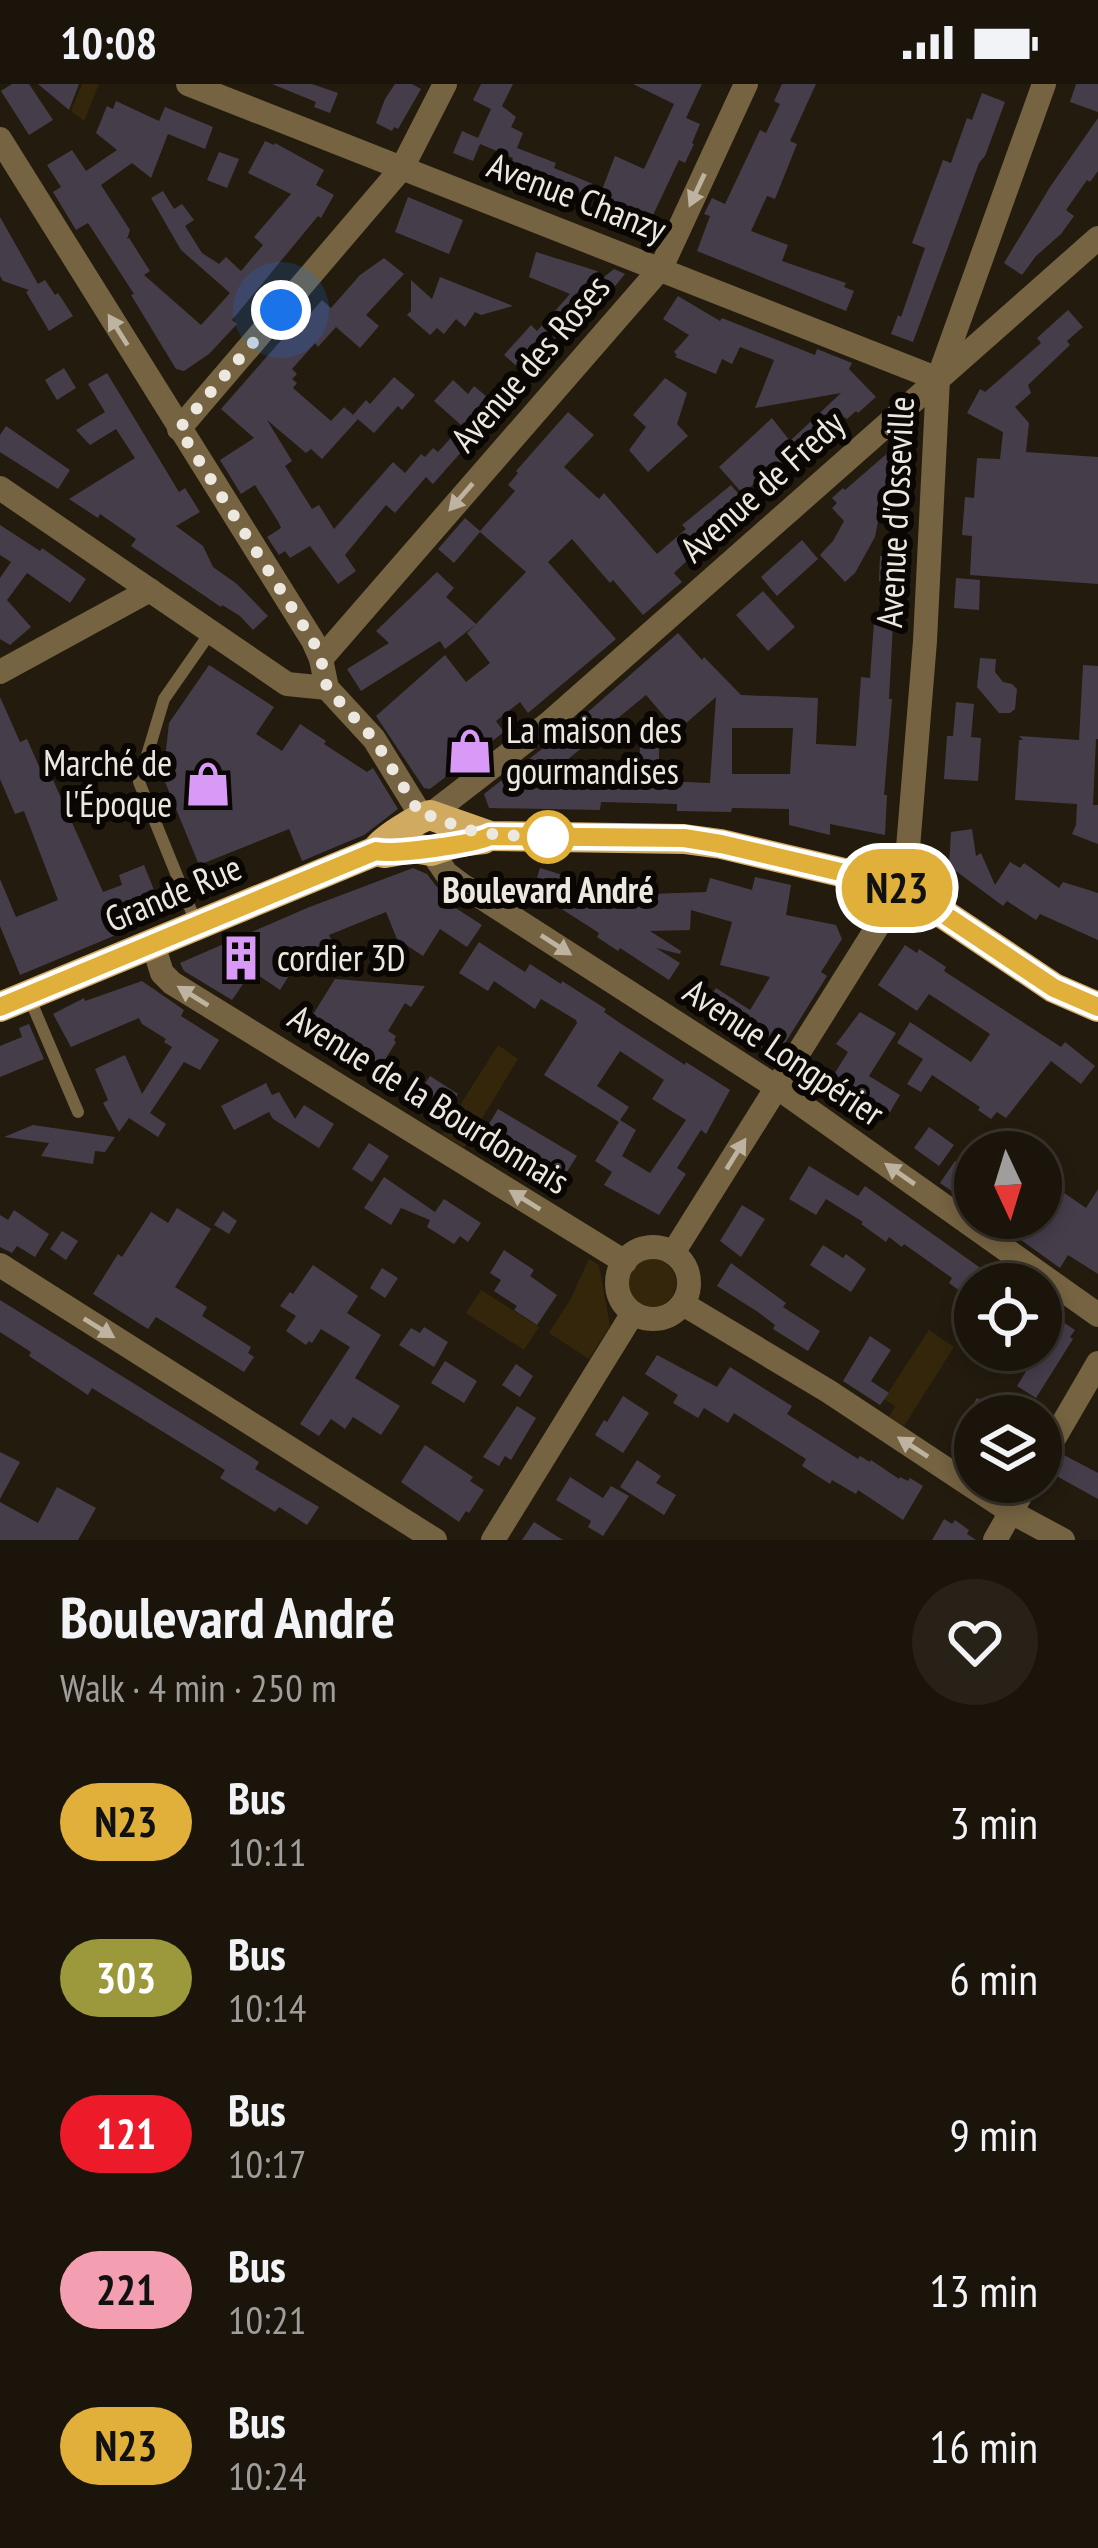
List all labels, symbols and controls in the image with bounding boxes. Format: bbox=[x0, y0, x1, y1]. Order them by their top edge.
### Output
text: 10:08 bbox=[60, 13, 157, 71]
street label: Avenue Chanzy bbox=[481, 141, 674, 252]
one-way arrow bbox=[687, 173, 707, 208]
street label: Avenue des Roses bbox=[440, 264, 619, 461]
your location bbox=[251, 280, 311, 340]
one-way arrow bbox=[108, 313, 130, 346]
street label: Avenue d'Osseville bbox=[865, 395, 924, 629]
street label: Avenue de Fredy bbox=[670, 399, 854, 572]
one-way arrow bbox=[448, 483, 475, 512]
place label: La maison des gourmandises bbox=[506, 706, 682, 794]
shop icon: La maison des gourmandises bbox=[445, 726, 495, 776]
place label: Marché de l'Époque bbox=[43, 739, 172, 827]
shop icon: Marché de l'Époque bbox=[183, 759, 233, 809]
marker: Boulevard André bbox=[523, 812, 573, 862]
street label: Grande Rue bbox=[98, 843, 248, 942]
line badge: N23 bbox=[828, 849, 966, 927]
text: N23 bbox=[866, 860, 928, 915]
place label: Boulevard André bbox=[442, 866, 654, 913]
building icon: cordier 3D bbox=[216, 933, 266, 983]
place label: cordier 3D bbox=[277, 934, 405, 981]
one-way arrow bbox=[540, 934, 573, 956]
street label: Avenue Longpérier bbox=[675, 967, 894, 1136]
one-way arrow bbox=[176, 986, 210, 1007]
street label: Avenue de la Bourdonnais bbox=[280, 993, 578, 1204]
north arrow bbox=[954, 1131, 1062, 1239]
map controls bbox=[954, 1131, 1062, 1503]
one-way arrow bbox=[724, 1138, 746, 1170]
one-way arrow bbox=[883, 1163, 916, 1186]
one-way arrow bbox=[508, 1190, 542, 1211]
button: locate bbox=[954, 1263, 1062, 1371]
one-way arrow bbox=[82, 1317, 116, 1338]
button: layers bbox=[954, 1395, 1062, 1503]
one-way arrow bbox=[897, 1437, 930, 1459]
button: heart bbox=[912, 1579, 1038, 1705]
text: Boulevard André bbox=[60, 1580, 395, 1654]
text: Walk · 4 min · 250 m bbox=[60, 1662, 337, 1713]
text: Bus bbox=[228, 1768, 286, 1826]
text: 3 min bbox=[949, 1793, 1038, 1851]
text: N23 bbox=[95, 1794, 157, 1849]
text: 10:11 bbox=[228, 1826, 306, 1877]
text: Bus bbox=[228, 1924, 286, 1982]
text: 6 min bbox=[949, 1949, 1038, 2007]
text: 303 bbox=[96, 1950, 156, 2005]
text: 10:14 bbox=[228, 1982, 306, 2033]
text: Bus bbox=[228, 2080, 286, 2138]
text: 9 min bbox=[949, 2105, 1038, 2163]
text: 121 bbox=[96, 2106, 156, 2161]
text: 10:17 bbox=[228, 2138, 306, 2189]
text: Bus bbox=[228, 2236, 286, 2294]
text: 13 min bbox=[929, 2261, 1038, 2319]
text: 221 bbox=[96, 2262, 156, 2317]
text: 10:21 bbox=[228, 2294, 306, 2345]
text: Bus bbox=[228, 2392, 286, 2450]
text: 16 min bbox=[929, 2417, 1038, 2475]
text: N23 bbox=[95, 2418, 157, 2473]
text: 10:24 bbox=[228, 2450, 306, 2501]

